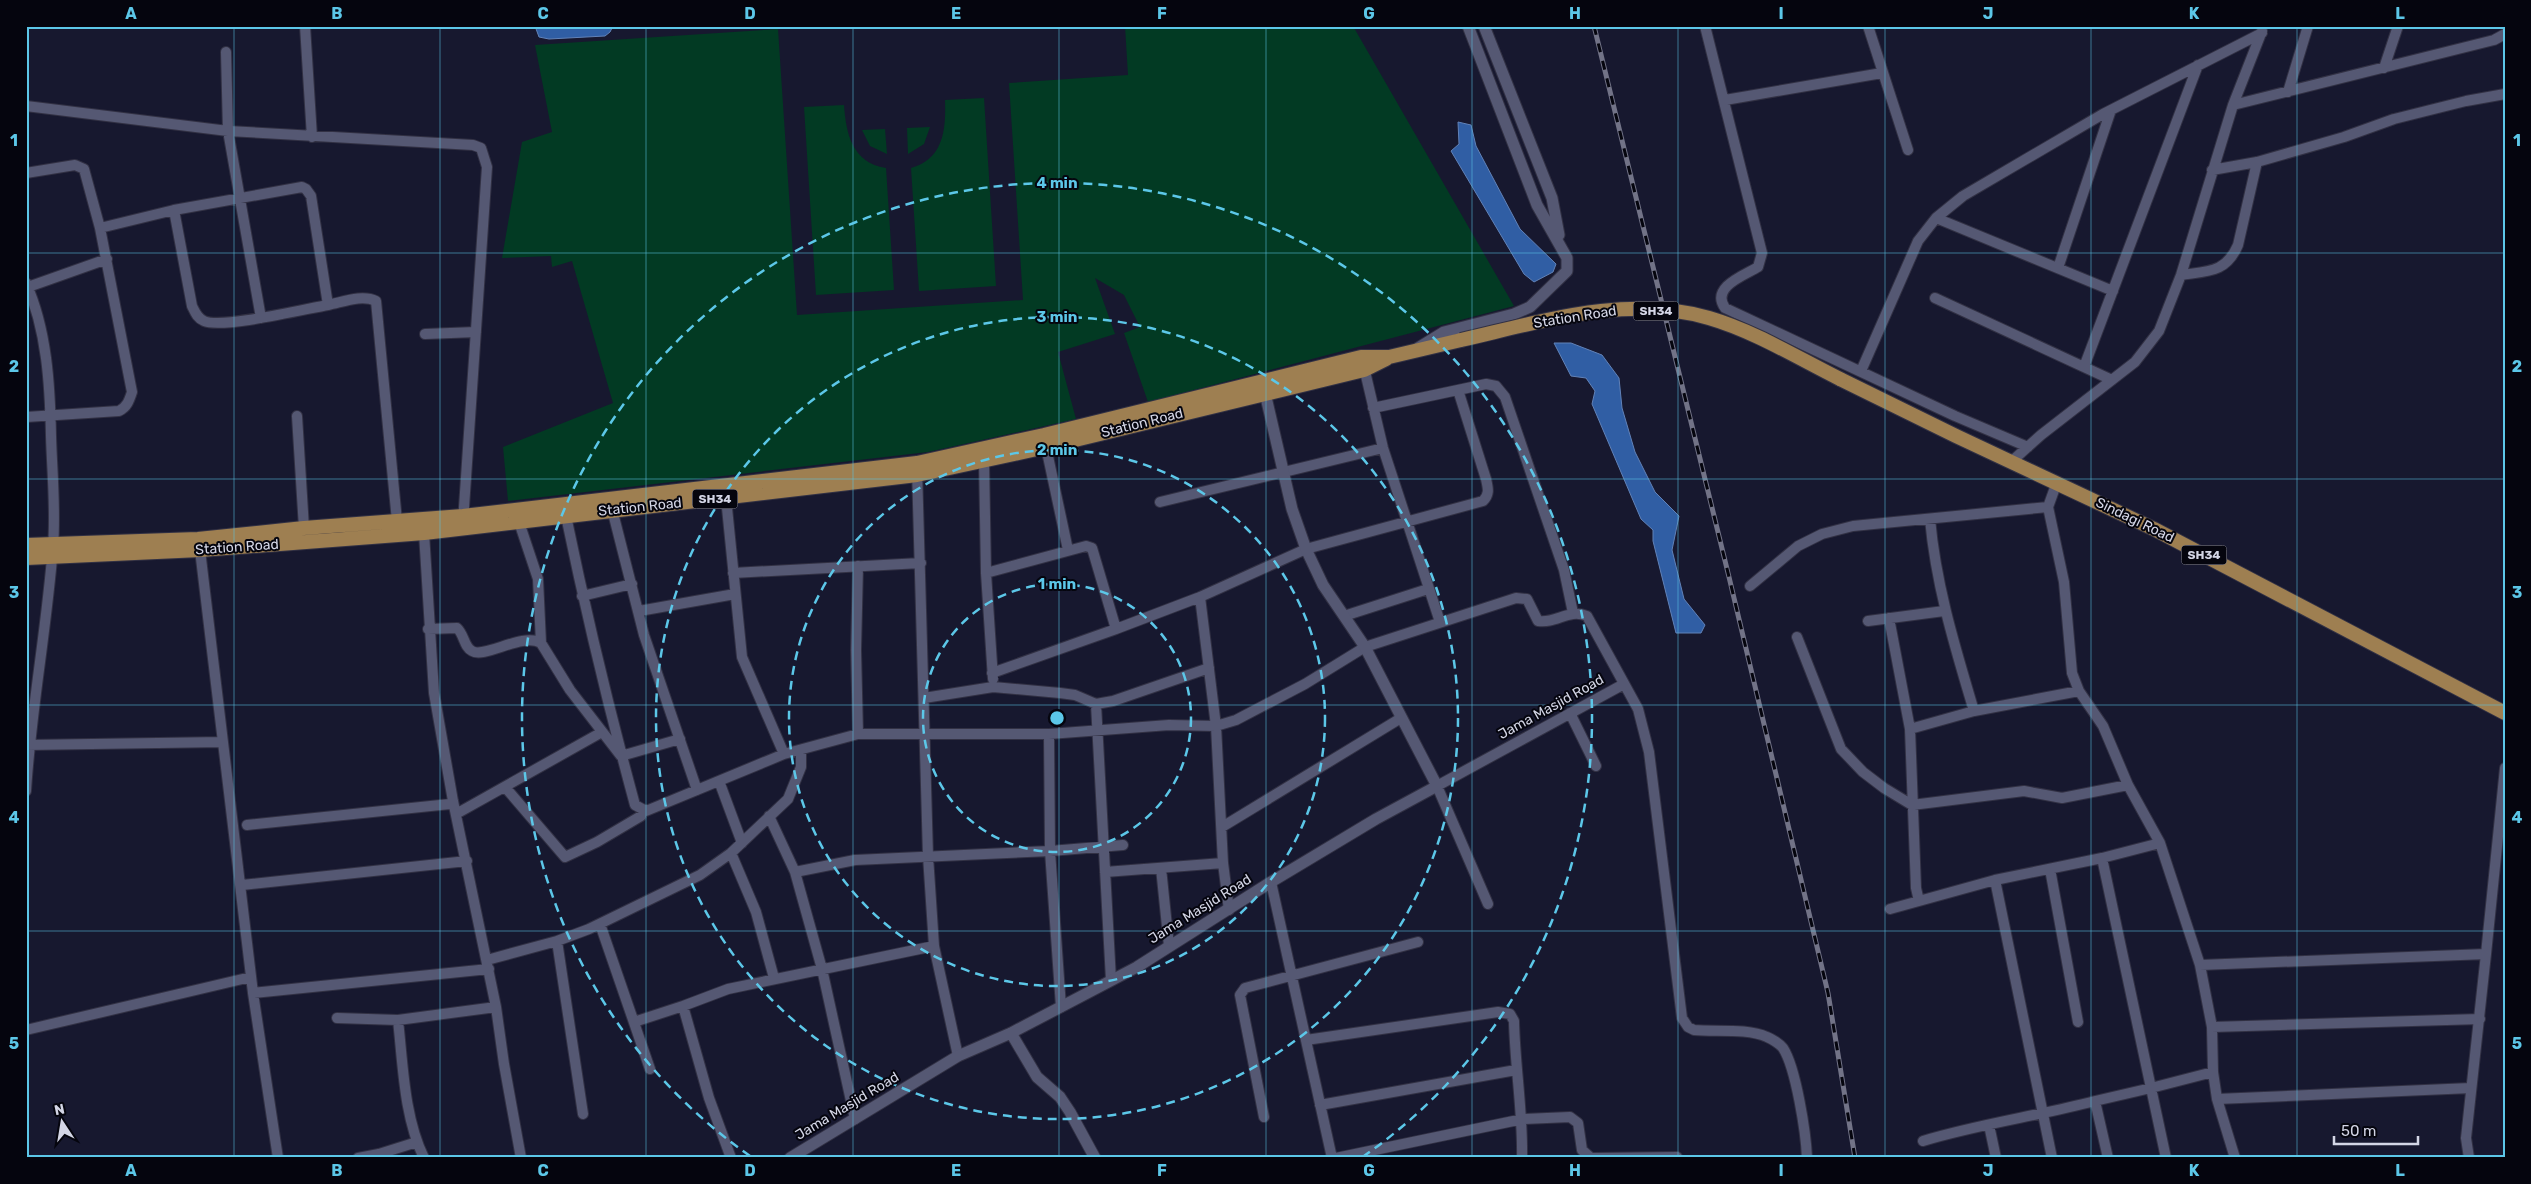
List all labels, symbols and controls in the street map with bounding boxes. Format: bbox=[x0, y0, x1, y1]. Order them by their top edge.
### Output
text: A bbox=[125, 4, 137, 23]
text: B bbox=[331, 4, 343, 23]
text: C bbox=[537, 4, 549, 23]
text: D bbox=[744, 4, 756, 23]
text: E bbox=[951, 4, 961, 23]
text: F bbox=[1157, 4, 1167, 23]
text: G bbox=[1363, 4, 1375, 23]
text: H bbox=[1569, 4, 1581, 23]
text: I bbox=[1778, 4, 1784, 23]
text: J bbox=[1983, 4, 1993, 23]
text: K bbox=[2189, 4, 2200, 23]
text: L bbox=[2395, 4, 2405, 23]
text: 1 bbox=[10, 131, 18, 150]
text: 1 bbox=[2513, 131, 2521, 150]
text: 4 min bbox=[1036, 174, 1078, 192]
street label: Station Road bbox=[1532, 302, 1618, 332]
road number: SH34 bbox=[1634, 302, 1678, 321]
text: 3 min bbox=[1037, 308, 1077, 326]
text: 2 bbox=[9, 357, 19, 376]
text: 2 bbox=[2512, 357, 2522, 376]
street label: Station Road bbox=[1099, 405, 1185, 441]
text: 2 min bbox=[1037, 441, 1077, 459]
road number: SH34 bbox=[692, 489, 738, 508]
street label: Station Road bbox=[597, 494, 683, 520]
street label: Sindagi Road bbox=[2093, 494, 2177, 546]
street label: Station Road bbox=[195, 536, 279, 558]
road number: SH34 bbox=[2182, 546, 2226, 564]
text: 1 min bbox=[1038, 575, 1076, 593]
text: 3 bbox=[9, 583, 19, 602]
text: 3 bbox=[2512, 583, 2522, 602]
street label: Jama Masjid Road bbox=[1495, 671, 1607, 743]
centre of rings bbox=[1048, 709, 1066, 727]
text: 4 bbox=[9, 808, 20, 827]
text: 4 bbox=[2512, 808, 2523, 827]
street label: Jama Masjid Road bbox=[1145, 871, 1255, 947]
text: 5 bbox=[9, 1034, 19, 1053]
text: 5 bbox=[2512, 1034, 2522, 1053]
street label: Jama Masjid Road bbox=[792, 1068, 902, 1144]
north arrow bbox=[38, 1096, 88, 1146]
text: N bbox=[53, 1100, 66, 1119]
scale bar bbox=[2334, 1114, 2417, 1146]
text: 50 m bbox=[2341, 1122, 2376, 1140]
text: A bbox=[125, 1161, 137, 1180]
text: B bbox=[331, 1161, 343, 1180]
text: C bbox=[537, 1161, 549, 1180]
text: D bbox=[744, 1161, 756, 1180]
text: E bbox=[951, 1161, 961, 1180]
text: F bbox=[1157, 1161, 1167, 1180]
text: G bbox=[1363, 1161, 1375, 1180]
text: H bbox=[1569, 1161, 1581, 1180]
text: I bbox=[1778, 1161, 1784, 1180]
text: J bbox=[1983, 1161, 1993, 1180]
text: K bbox=[2189, 1161, 2200, 1180]
text: L bbox=[2395, 1161, 2405, 1180]

